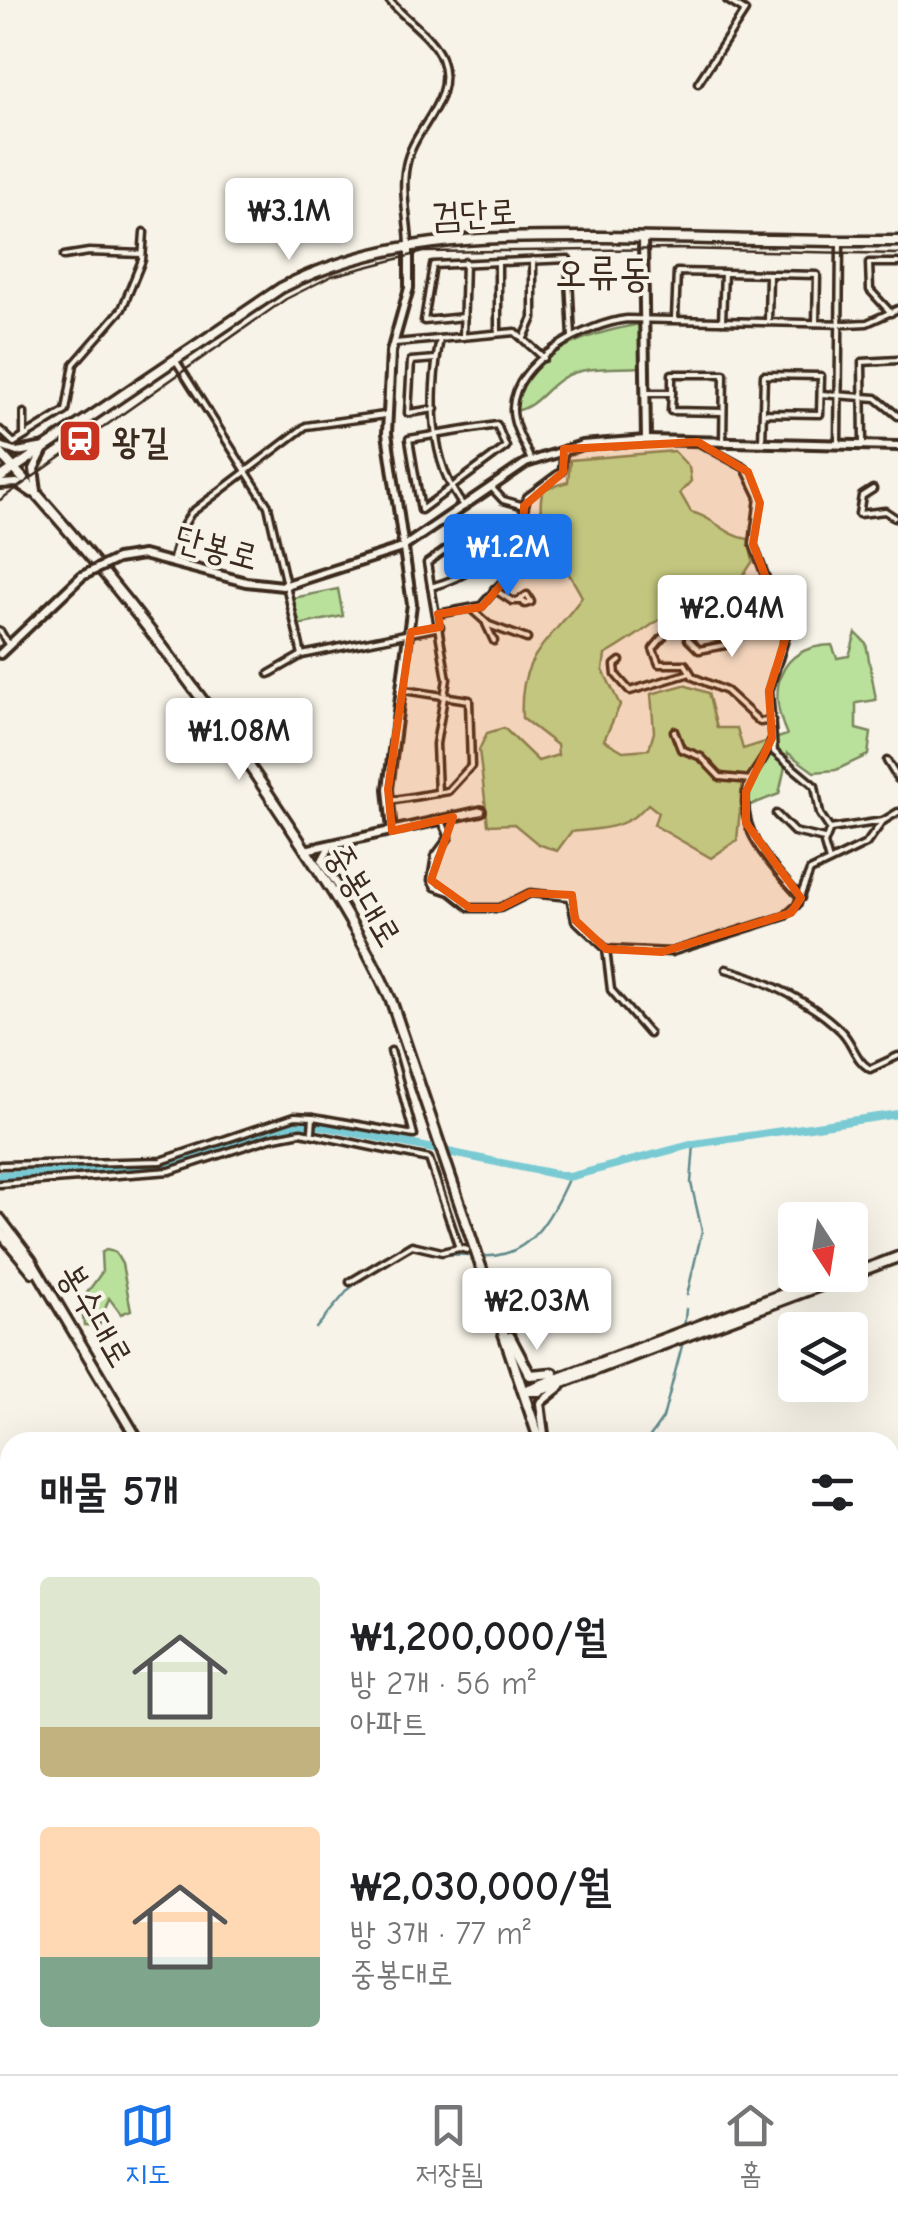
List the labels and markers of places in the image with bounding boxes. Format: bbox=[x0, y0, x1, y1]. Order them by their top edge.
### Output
pin: ₩3.1M bbox=[219, 178, 359, 263]
station icon: 왕길 bbox=[57, 418, 103, 464]
place label: 왕길 bbox=[112, 421, 168, 462]
pin: ₩1.2M bbox=[438, 514, 578, 599]
pin: ₩2.04M bbox=[651, 575, 813, 660]
pin: ₩1.08M bbox=[158, 698, 320, 783]
pin: ₩2.03M bbox=[456, 1268, 618, 1353]

